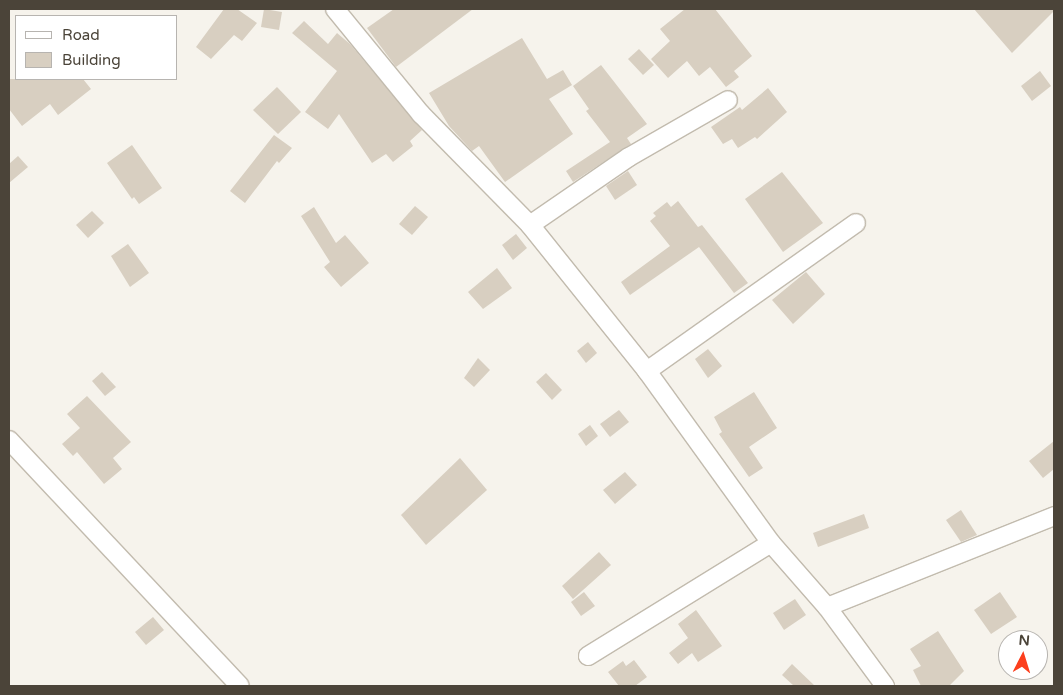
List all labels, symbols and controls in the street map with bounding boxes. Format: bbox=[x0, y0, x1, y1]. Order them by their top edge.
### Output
legend bbox=[15, 15, 178, 80]
text: Road bbox=[62, 26, 100, 44]
text: Building bbox=[62, 51, 121, 69]
north arrow bbox=[998, 630, 1048, 680]
text: N bbox=[1018, 632, 1031, 650]

